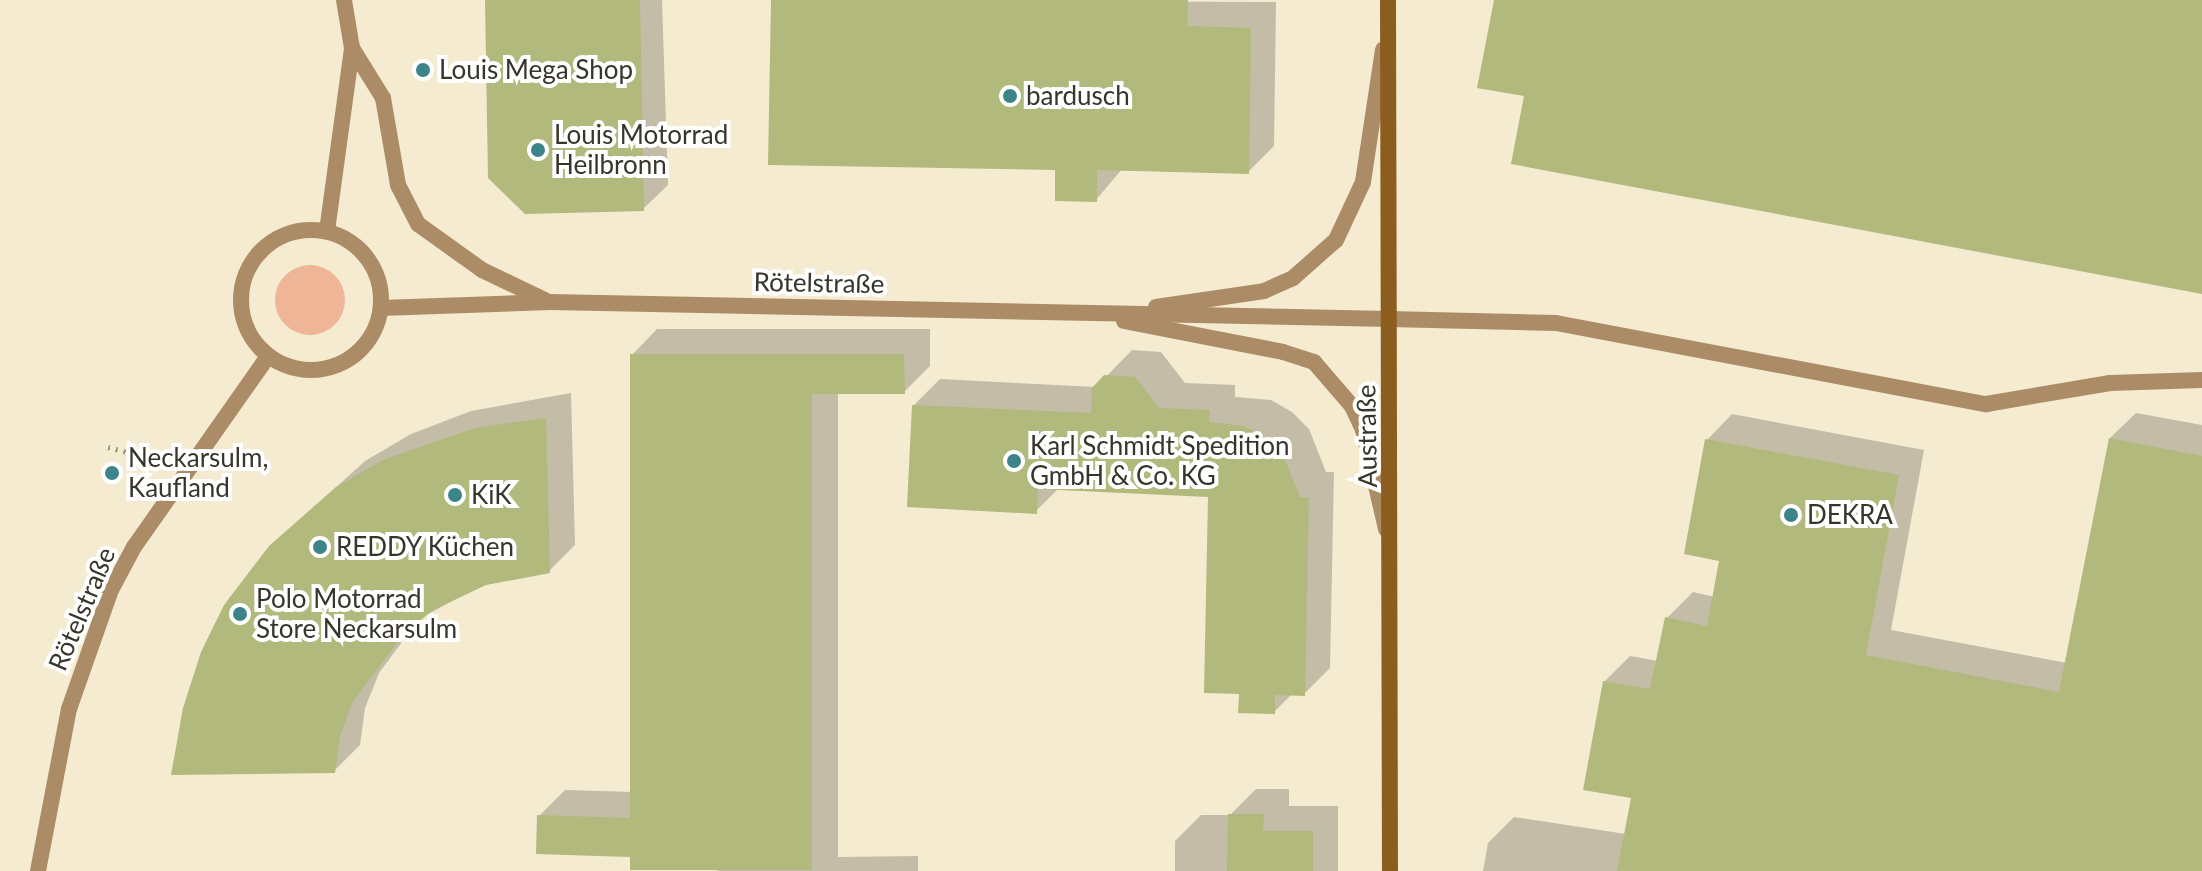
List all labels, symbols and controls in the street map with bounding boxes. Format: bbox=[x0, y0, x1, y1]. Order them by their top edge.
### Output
place label: Louis Mega Shop bbox=[439, 54, 633, 86]
marker: Louis Mega Shop bbox=[414, 61, 432, 79]
place label: bardusch bbox=[1026, 80, 1130, 112]
marker: bardusch bbox=[1001, 87, 1019, 105]
place label: Louis Motorrad Heilbronn bbox=[554, 119, 728, 180]
marker: Louis Motorrad Heilbronn bbox=[529, 141, 547, 159]
street label: Rötelstraße bbox=[753, 266, 885, 300]
street label: Austraße bbox=[1351, 384, 1383, 488]
place label: Karl Schmidt Spedition GmbH & Co. KG bbox=[1030, 430, 1290, 492]
place label: Neckarsulm, Kaufland bbox=[128, 442, 268, 504]
marker: Karl Schmidt Spedition GmbH & Co. KG bbox=[1005, 452, 1023, 470]
marker: Neckarsulm, Kaufland bbox=[103, 464, 121, 482]
place label: KiK bbox=[471, 479, 511, 511]
marker: KiK bbox=[446, 486, 464, 504]
place label: DEKRA bbox=[1807, 499, 1893, 531]
marker: DEKRA bbox=[1782, 506, 1800, 524]
place label: REDDY Küchen bbox=[336, 531, 515, 563]
marker: REDDY Küchen bbox=[311, 538, 329, 556]
street label: Rötelstraße bbox=[42, 543, 122, 675]
place label: Polo Motorrad Store Neckarsulm bbox=[256, 583, 457, 644]
marker: Polo Motorrad Store Neckarsulm bbox=[231, 605, 249, 623]

